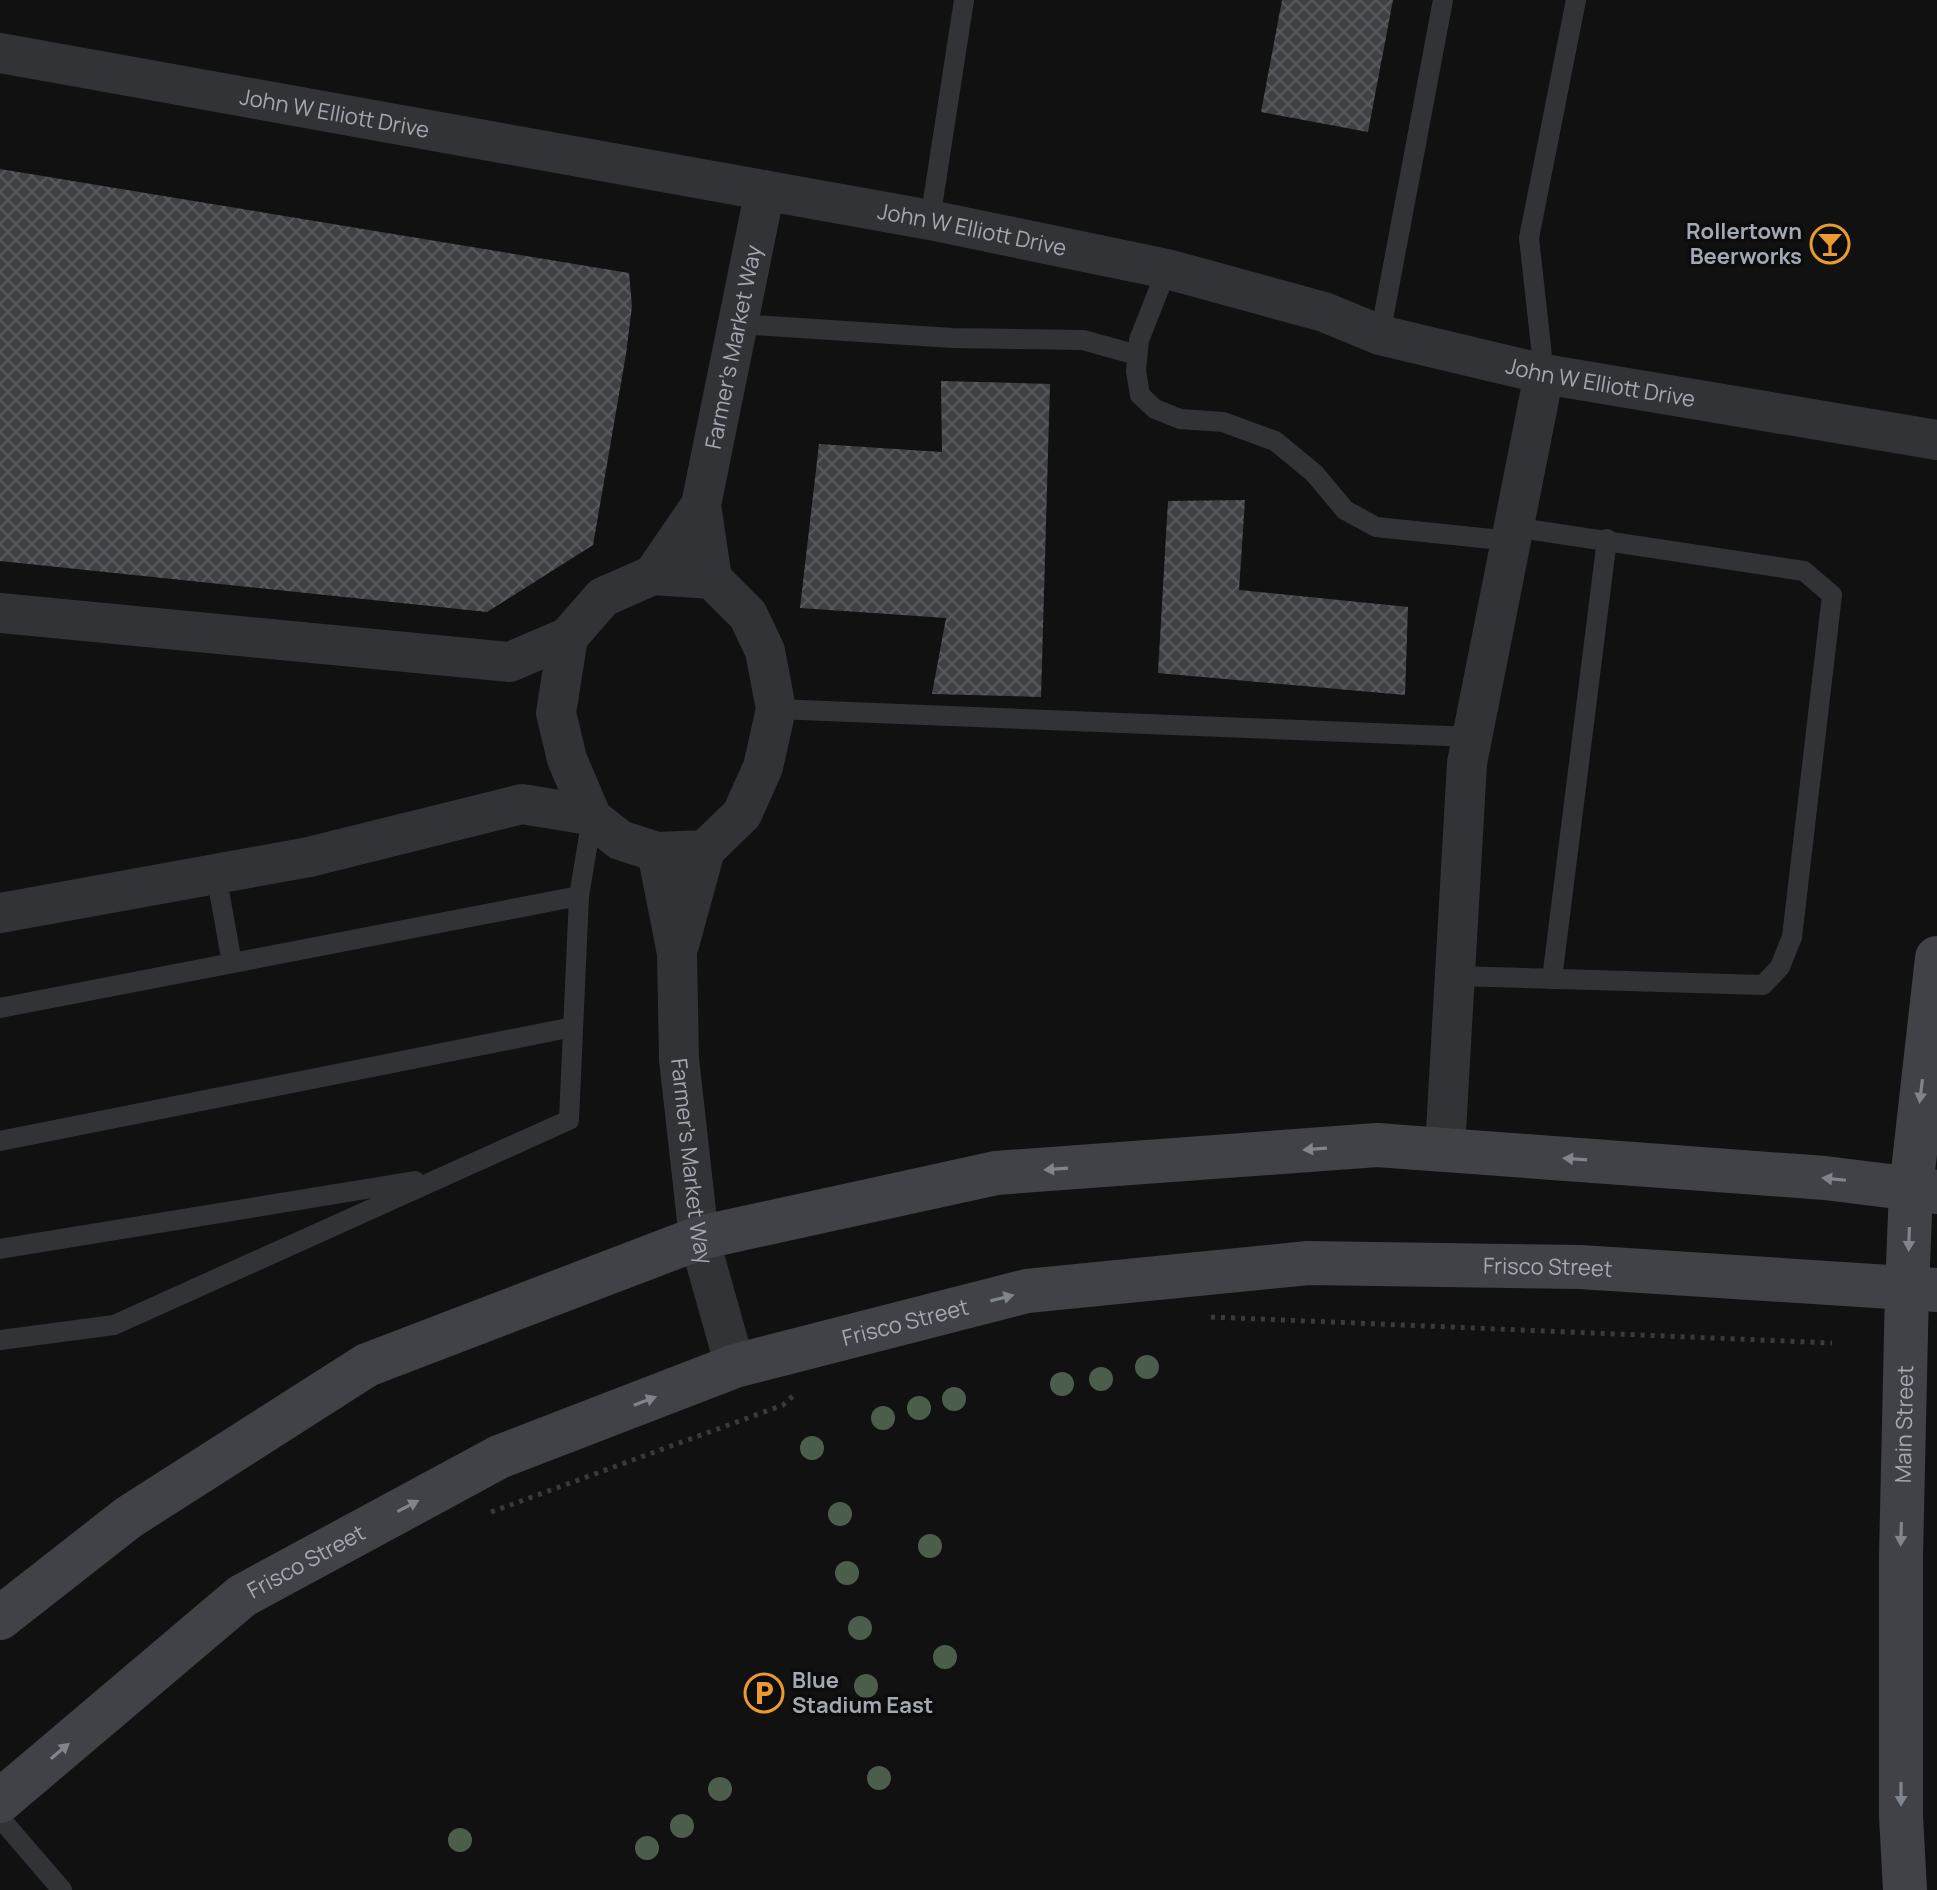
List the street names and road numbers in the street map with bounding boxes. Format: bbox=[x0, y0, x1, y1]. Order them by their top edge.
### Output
street label: John W Elliott Drive bbox=[238, 81, 432, 145]
street label: John W Elliott Drive bbox=[875, 196, 1069, 263]
street label: Farmer's Market Way bbox=[698, 242, 769, 452]
street label: John W Elliott Drive bbox=[1503, 350, 1698, 414]
street label: Farmer's Market Way bbox=[664, 1057, 721, 1268]
street label: Frisco Street bbox=[1483, 1251, 1614, 1284]
street label: Frisco Street bbox=[839, 1292, 972, 1353]
street label: Main Street bbox=[1888, 1365, 1920, 1483]
street label: Frisco Street bbox=[242, 1517, 370, 1605]

